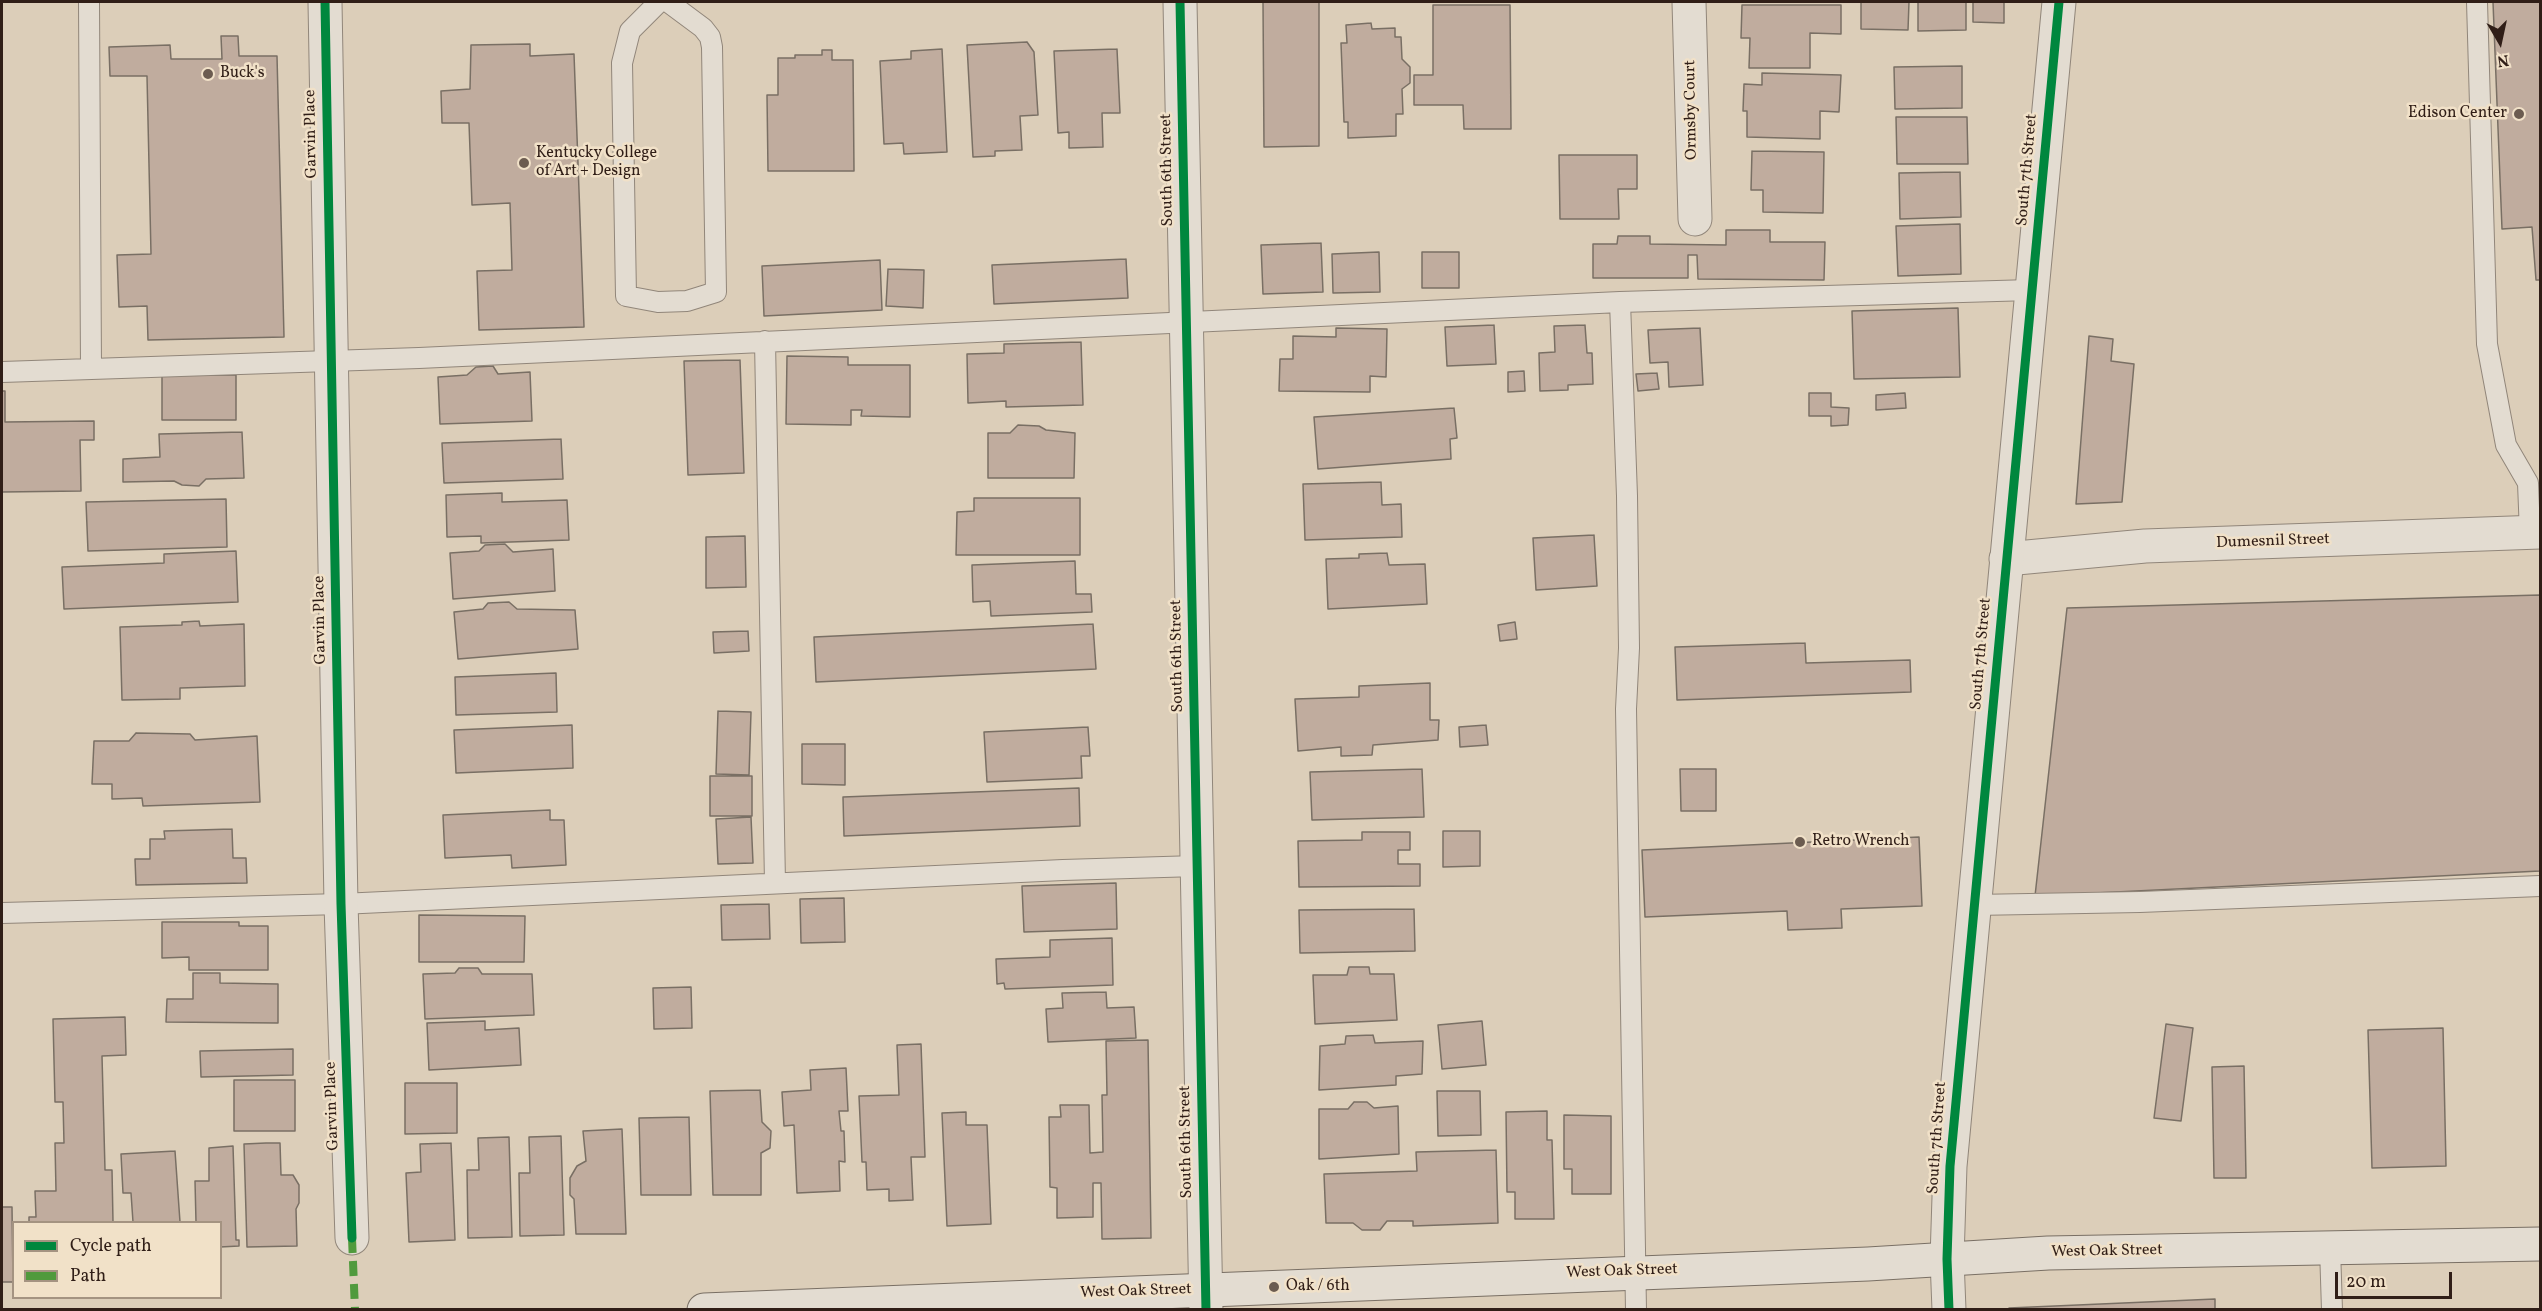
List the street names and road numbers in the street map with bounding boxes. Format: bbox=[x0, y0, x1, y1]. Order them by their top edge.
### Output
street label: Ormsby Court bbox=[1682, 60, 1702, 160]
street label: Garvin Place bbox=[302, 89, 322, 179]
street label: South 6th Street bbox=[1157, 113, 1179, 227]
street label: South 7th Street bbox=[2014, 113, 2042, 227]
street label: Dumesnil Street bbox=[2216, 530, 2330, 554]
street label: Garvin Place bbox=[311, 575, 331, 665]
street label: South 7th Street bbox=[1968, 597, 1996, 711]
street label: South 6th Street bbox=[1167, 599, 1189, 713]
street label: Garvin Place bbox=[322, 1061, 344, 1151]
street label: South 7th Street bbox=[1924, 1081, 1952, 1195]
street label: South 6th Street bbox=[1176, 1085, 1198, 1199]
street label: West Oak Street bbox=[2051, 1241, 2163, 1263]
street label: West Oak Street bbox=[1566, 1260, 1678, 1284]
street label: West Oak Street bbox=[1080, 1280, 1192, 1304]

